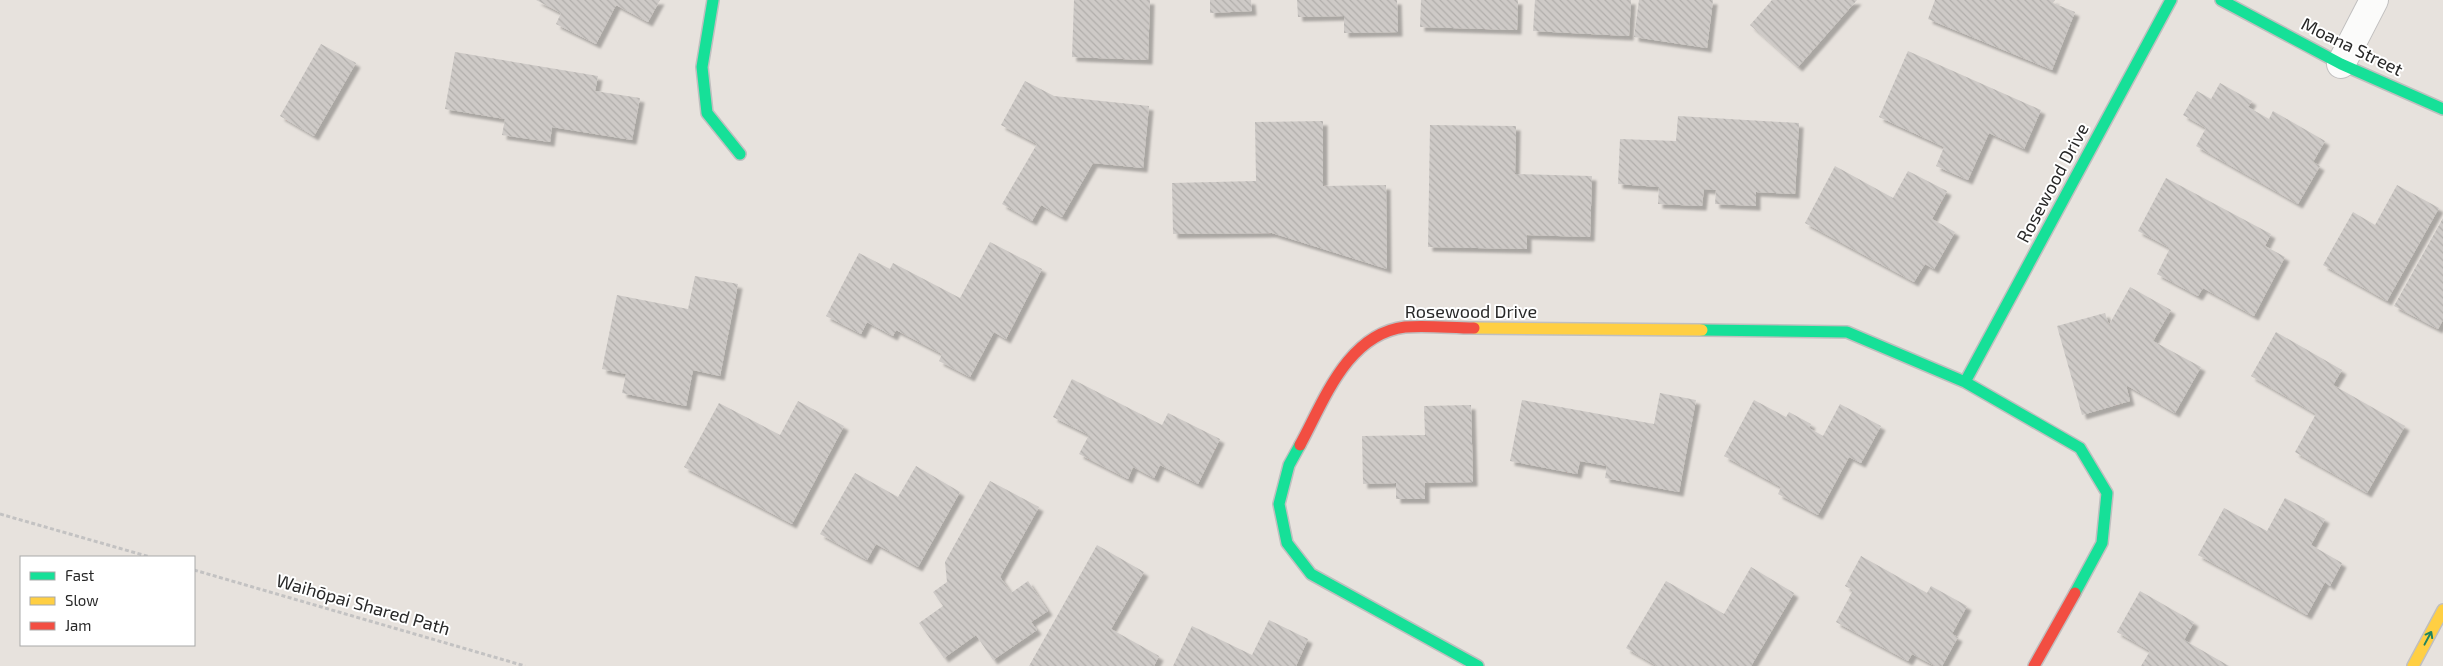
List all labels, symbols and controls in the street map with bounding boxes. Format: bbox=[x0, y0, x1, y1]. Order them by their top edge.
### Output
street label: Moana Street bbox=[2298, 12, 2407, 80]
street label: Rosewood Drive bbox=[2011, 119, 2093, 246]
street label: Rosewood Drive bbox=[1405, 300, 1537, 322]
legend bbox=[20, 556, 195, 646]
text: Fast bbox=[65, 566, 95, 584]
street label: Waihōpai Shared Path bbox=[274, 569, 453, 639]
text: Slow bbox=[65, 591, 99, 609]
text: Jam bbox=[65, 616, 91, 634]
one-way arrow bbox=[2424, 631, 2433, 646]

